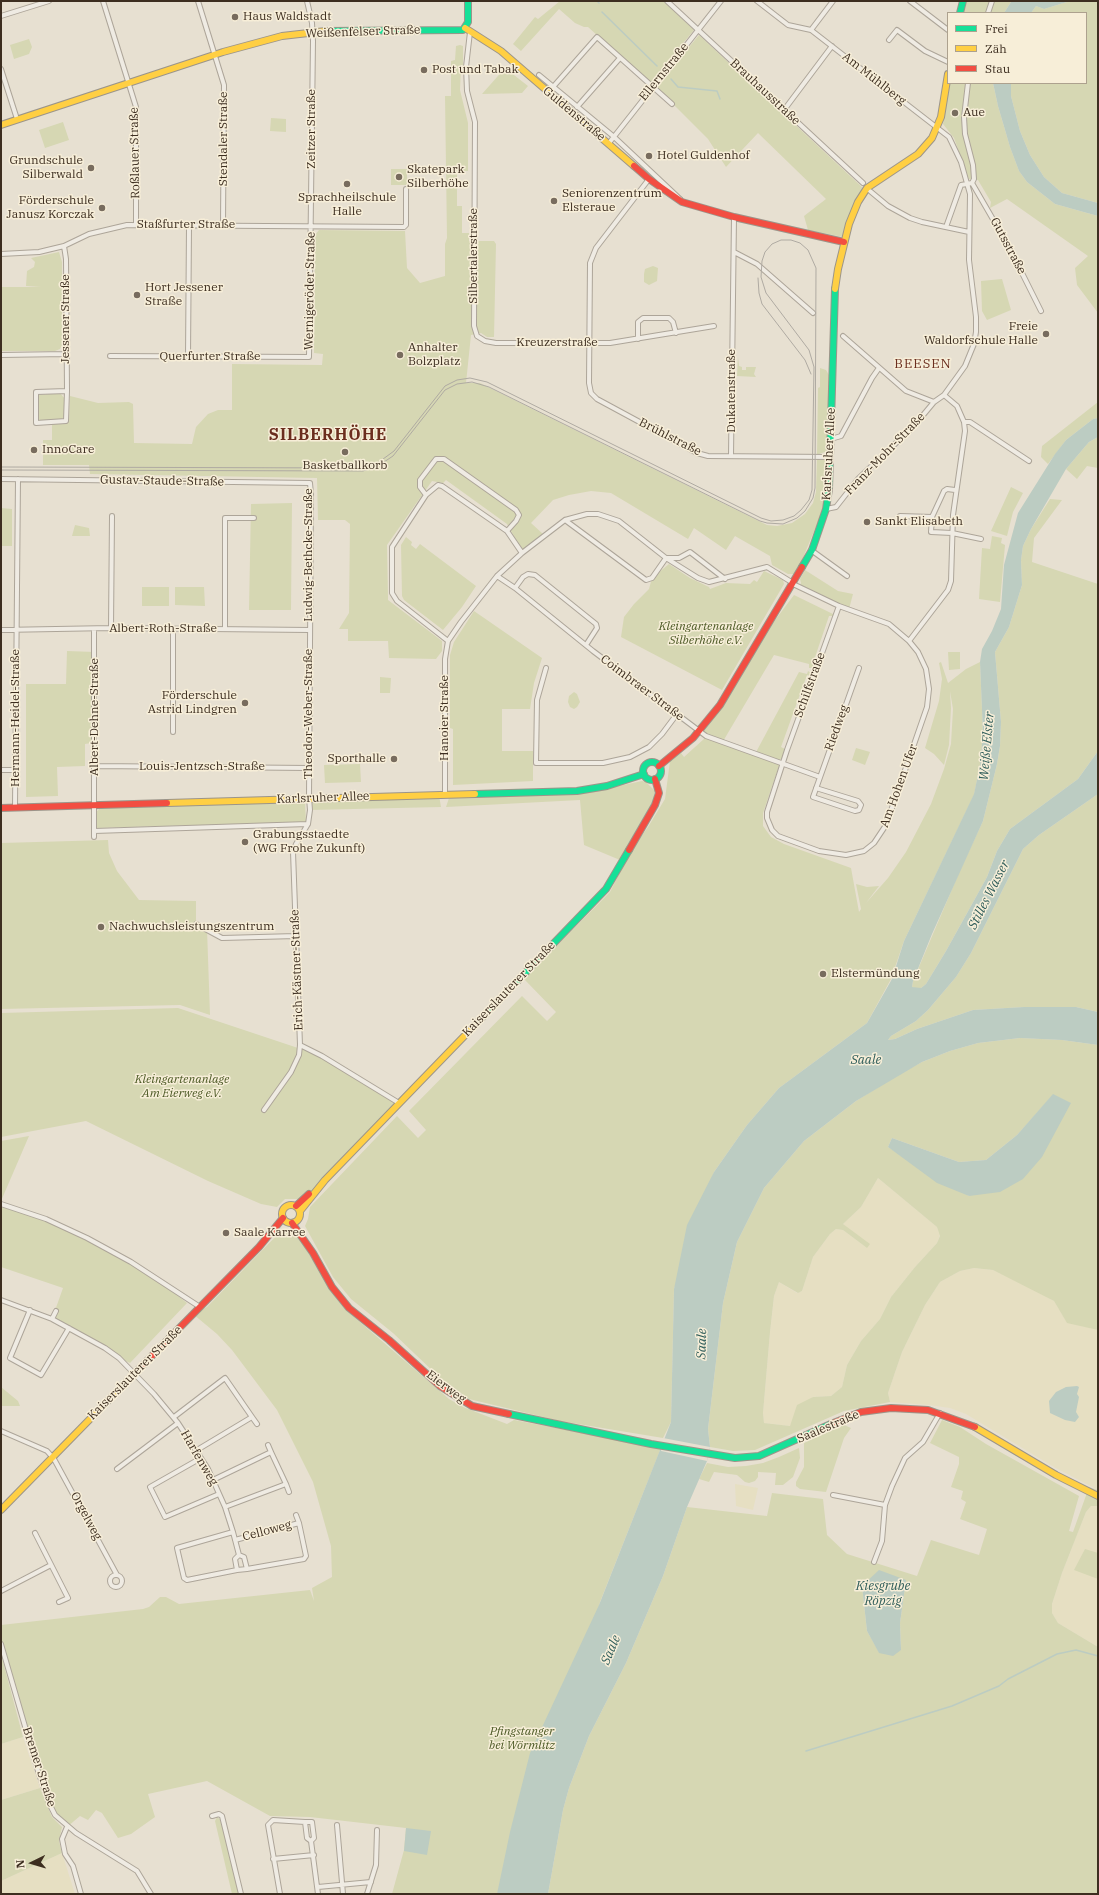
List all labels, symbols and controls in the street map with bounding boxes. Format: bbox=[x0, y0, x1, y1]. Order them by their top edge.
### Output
place label: Haus Waldstadt bbox=[243, 10, 331, 24]
marker: Haus Waldstadt bbox=[230, 12, 240, 22]
legend bbox=[947, 12, 1087, 84]
text: Frei bbox=[985, 21, 1008, 36]
street label: Weißenfelser Straße bbox=[305, 23, 421, 41]
street label: Ellernstraße bbox=[636, 40, 692, 104]
text: Zäh bbox=[985, 41, 1007, 56]
street label: Am Mühlberg bbox=[839, 50, 909, 108]
street label: Brauhausstraße bbox=[727, 56, 803, 128]
text: Stau bbox=[985, 61, 1010, 76]
place label: Post und Tabak bbox=[432, 63, 519, 77]
marker: Post und Tabak bbox=[419, 65, 429, 75]
street label: Guldenstraße bbox=[540, 84, 608, 144]
street label: Zeitzer Straße bbox=[305, 89, 319, 169]
street label: Stendaler Straße bbox=[217, 92, 231, 186]
place label: Aue bbox=[963, 106, 985, 120]
street label: Roßlauer Straße bbox=[127, 107, 143, 199]
marker: Aue bbox=[950, 108, 960, 118]
place label: Hotel Guldenhof bbox=[657, 149, 750, 163]
marker: Hotel Guldenhof bbox=[644, 151, 654, 161]
place label: Grundschule Silberwald bbox=[9, 154, 83, 182]
marker: Grundschule Silberwald bbox=[86, 163, 96, 173]
place label: Skatepark Silberhöhe bbox=[407, 163, 469, 191]
marker: Skatepark Silberhöhe bbox=[394, 172, 404, 182]
marker: Sprachheilschule Halle bbox=[342, 179, 352, 189]
place label: Seniorenzentrum Elsteraue bbox=[562, 187, 662, 215]
place label: Sprachheilschule Halle bbox=[298, 191, 396, 219]
place label: Förderschule Janusz Korczak bbox=[6, 194, 94, 222]
marker: Seniorenzentrum Elsteraue bbox=[549, 196, 559, 206]
marker: Förderschule Janusz Korczak bbox=[97, 203, 107, 213]
street label: Silbertalerstraße bbox=[467, 208, 481, 304]
street label: Gutsstraße bbox=[987, 215, 1029, 277]
street label: Staßfurter Straße bbox=[137, 218, 235, 232]
street label: Wernigeröder Straße bbox=[302, 232, 318, 350]
street label: Jessener Straße bbox=[59, 274, 73, 364]
place label: Hort Jessener Straße bbox=[145, 281, 223, 309]
marker: Hort Jessener Straße bbox=[132, 290, 142, 300]
place label: Freie Waldorfschule Halle bbox=[924, 320, 1038, 348]
marker: Freie Waldorfschule Halle bbox=[1041, 329, 1051, 339]
street label: Kreuzerstraße bbox=[516, 336, 598, 350]
place label: Anhalter Bolzplatz bbox=[408, 341, 460, 369]
street label: Dukatenstraße bbox=[725, 349, 739, 433]
street label: Querfurter Straße bbox=[160, 350, 260, 364]
marker: Anhalter Bolzplatz bbox=[395, 350, 405, 360]
district label: BEESEN bbox=[894, 356, 952, 372]
street label: Karlsruher Allee bbox=[819, 407, 839, 501]
street label: Franz-Mohr-Straße bbox=[842, 410, 928, 498]
street label: Brühlstraße bbox=[636, 415, 704, 459]
district label: SILBERHÖHE bbox=[269, 425, 387, 445]
place label: InnoCare bbox=[42, 443, 94, 457]
marker: InnoCare bbox=[29, 445, 39, 455]
marker: Basketballkorb bbox=[340, 447, 350, 457]
place label: Basketballkorb bbox=[302, 459, 388, 473]
street label: Gustav-Staude-Straße bbox=[100, 473, 224, 489]
street label: Ludwig-Bethcke-Straße bbox=[302, 488, 316, 622]
place label: Sankt Elisabeth bbox=[875, 515, 963, 529]
marker: Sankt Elisabeth bbox=[862, 517, 872, 527]
park label: Kleingartenanlage Silberhöhe e.V. bbox=[659, 620, 753, 648]
street label: Albert-Roth-Straße bbox=[109, 622, 217, 636]
street label: Hermann-Heidel-Straße bbox=[9, 649, 23, 787]
street label: Theodor-Weber-Straße bbox=[302, 649, 316, 779]
street label: Schilfstraße bbox=[792, 650, 828, 720]
street label: Coimbraer Straße bbox=[598, 652, 686, 724]
street label: Albert-Dehne-Straße bbox=[88, 658, 102, 776]
street label: Hanoier Straße bbox=[438, 675, 452, 761]
place label: Förderschule Astrid Lindgren bbox=[148, 689, 237, 717]
marker: Förderschule Astrid Lindgren bbox=[240, 698, 250, 708]
street label: Riedweg bbox=[822, 703, 852, 753]
water label: Weiße Elster bbox=[976, 711, 998, 781]
street label: Am Hohen Ufer bbox=[877, 742, 921, 830]
place label: Sporthalle bbox=[327, 752, 386, 766]
marker: Sporthalle bbox=[389, 754, 399, 764]
street label: Louis-Jentzsch-Straße bbox=[139, 760, 265, 774]
street label: Karlsruher Allee bbox=[276, 789, 370, 807]
place label: Grabungsstaedte (WG Frohe Zukunft) bbox=[253, 828, 365, 856]
marker: Grabungsstaedte (WG Frohe Zukunft) bbox=[240, 837, 250, 847]
water label: Stilles Wasser bbox=[965, 858, 1013, 932]
street label: Erich-Kästner-Straße bbox=[288, 909, 306, 1031]
place label: Nachwuchsleistungszentrum bbox=[109, 920, 274, 934]
marker: Nachwuchsleistungszentrum bbox=[96, 922, 106, 932]
street label: Kaiserslauterer Straße bbox=[460, 938, 558, 1040]
place label: Elstermündung bbox=[831, 967, 919, 981]
marker: Elstermündung bbox=[818, 969, 828, 979]
water label: Saale bbox=[851, 1052, 881, 1068]
park label: Kleingartenanlage Am Eierweg e.V. bbox=[135, 1073, 229, 1101]
place label: Saale Karree bbox=[234, 1226, 305, 1240]
marker: Saale Karree bbox=[221, 1228, 231, 1238]
street label: Kaiserslauterer Straße bbox=[85, 1323, 185, 1423]
water label: Saale bbox=[694, 1328, 710, 1360]
street label: Eierweg bbox=[423, 1367, 469, 1407]
street label: Saalestraße bbox=[795, 1407, 861, 1447]
street label: Harfenweg bbox=[177, 1428, 221, 1488]
street label: Orgelweg bbox=[67, 1489, 105, 1543]
street label: Celloweg bbox=[241, 1518, 293, 1544]
water label: Kiesgrube Röpzig bbox=[856, 1578, 910, 1609]
water label: Saale bbox=[598, 1633, 624, 1667]
street label: Bremer Straße bbox=[19, 1725, 59, 1809]
park label: Pfingstanger bei Wörmlitz bbox=[489, 1725, 555, 1753]
north arrow bbox=[12, 1843, 52, 1883]
text: N bbox=[13, 1859, 27, 1869]

